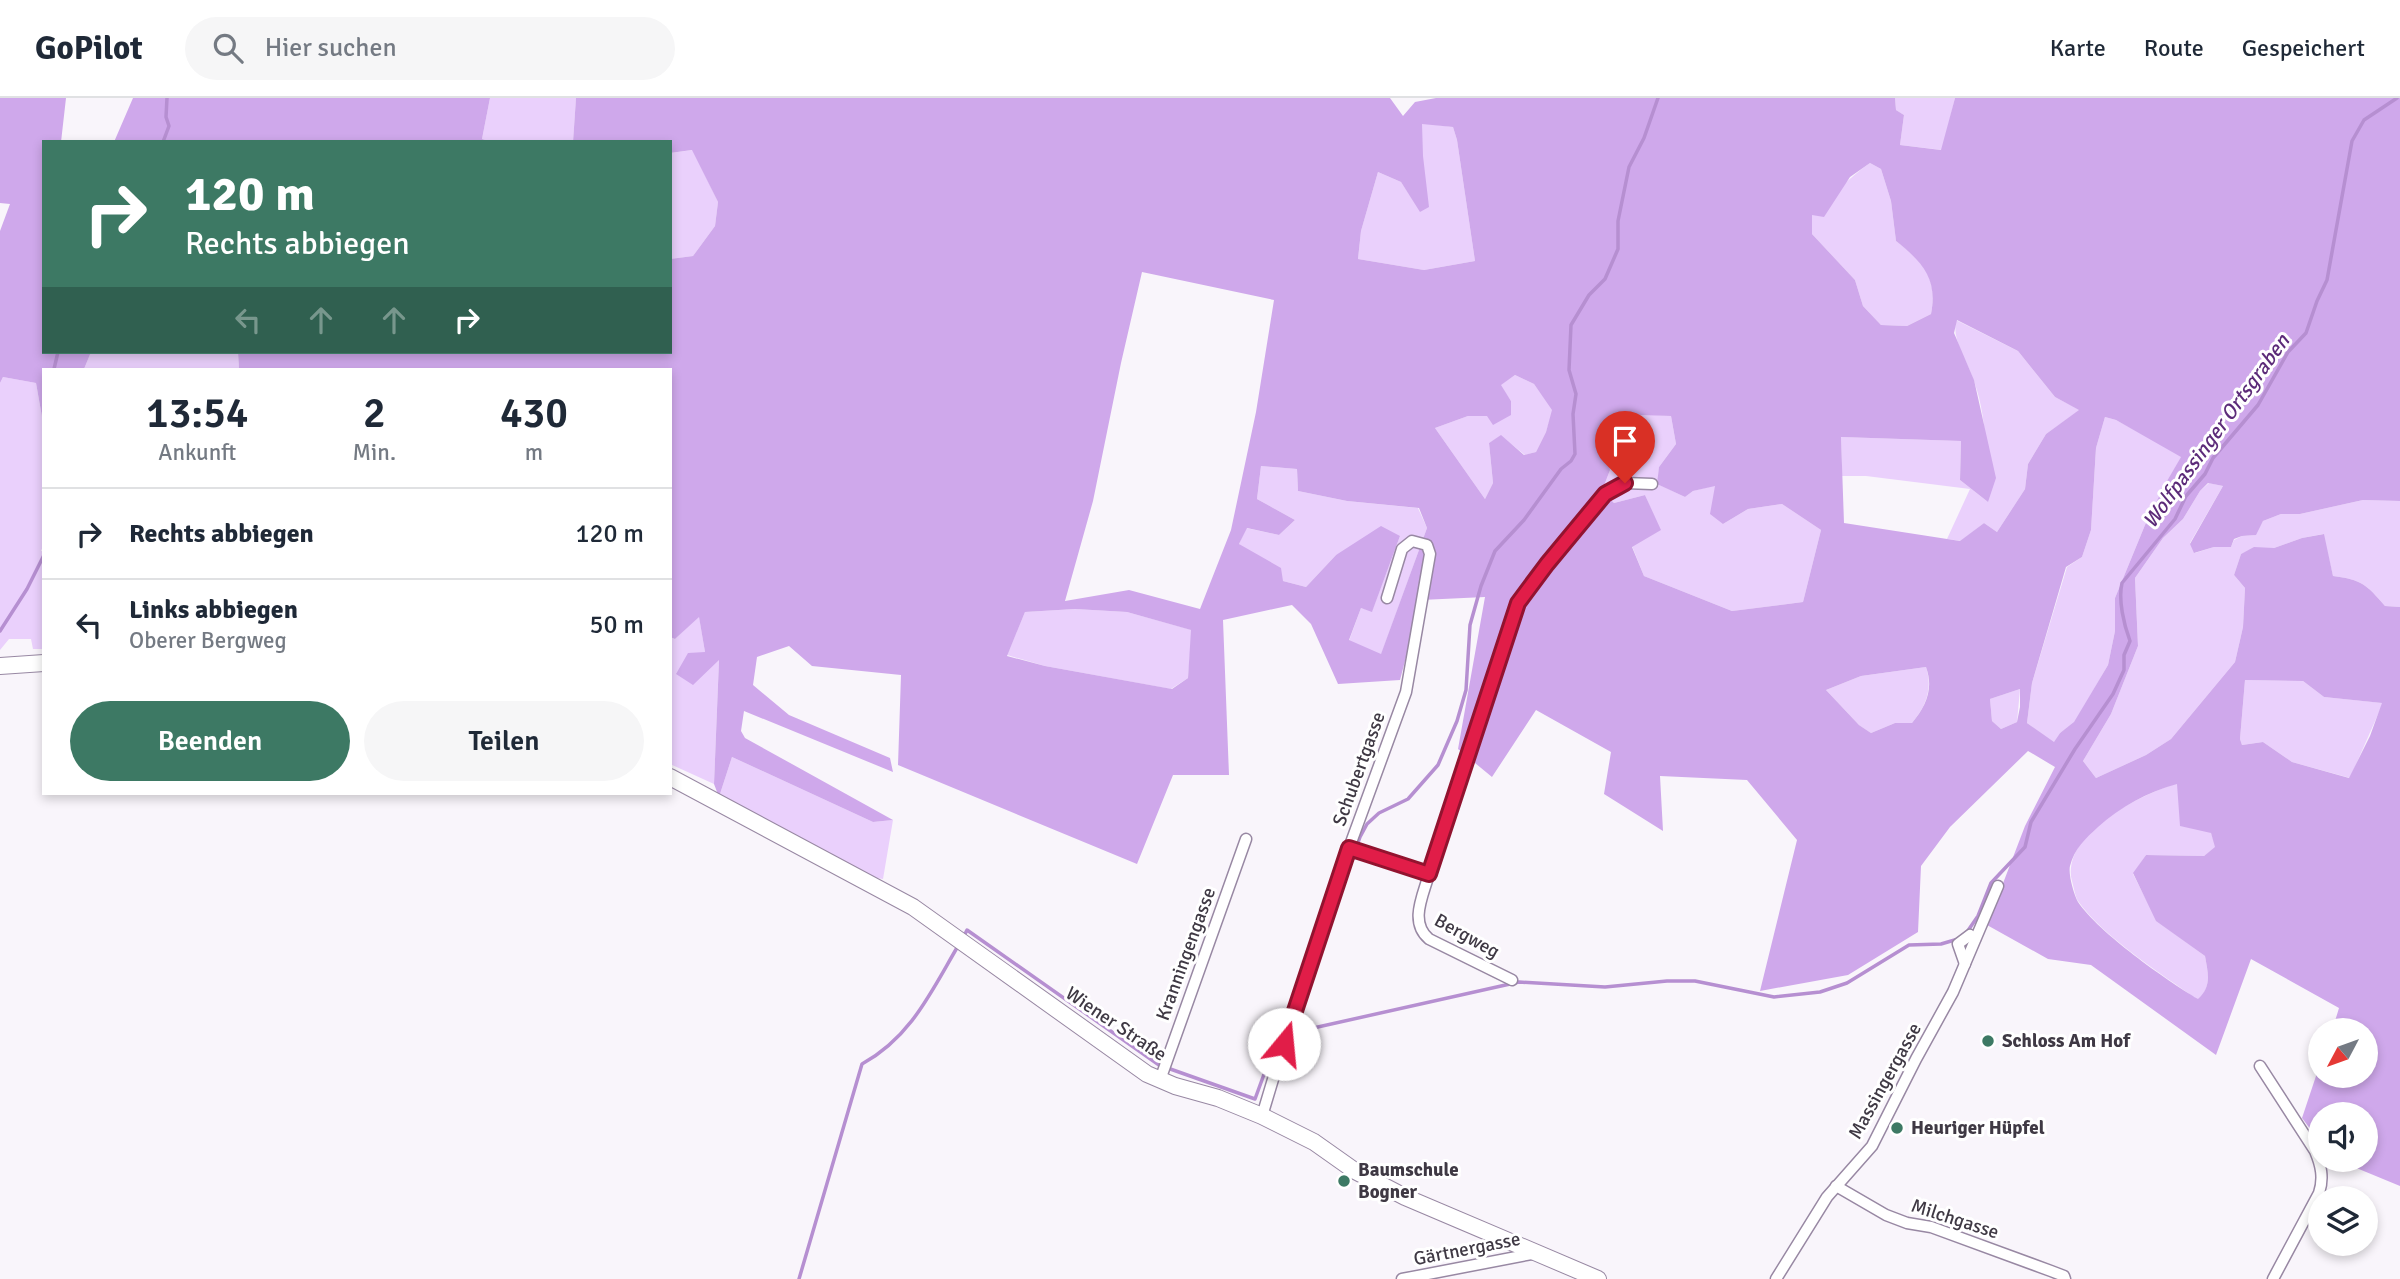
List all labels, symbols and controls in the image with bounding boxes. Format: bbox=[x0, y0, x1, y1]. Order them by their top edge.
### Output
search box bbox=[185, 17, 675, 80]
text: GoPilot bbox=[35, 28, 143, 69]
icon: search bbox=[209, 29, 247, 67]
text: Hier suchen bbox=[265, 32, 397, 64]
text: Karte bbox=[2050, 33, 2106, 63]
text: Route bbox=[2144, 33, 2204, 63]
text: Gespeichert bbox=[2242, 33, 2365, 63]
text: 120 m bbox=[185, 164, 315, 224]
icon: right bbox=[70, 168, 161, 259]
text: Rechts abbiegen bbox=[185, 224, 410, 263]
icon: left bbox=[229, 301, 267, 339]
icon: ahead bbox=[302, 301, 340, 339]
icon: ahead bbox=[375, 301, 413, 339]
icon: right bbox=[448, 301, 486, 339]
water label: Wolfpassinger Ortsgraben bbox=[2137, 329, 2295, 533]
text: 13:54 bbox=[146, 388, 249, 439]
text: 2 bbox=[363, 388, 386, 439]
text: 430 bbox=[500, 388, 568, 439]
pin bbox=[1595, 411, 1655, 483]
icon: arrive bbox=[1606, 422, 1644, 460]
text: Ankunft bbox=[158, 438, 236, 467]
text: Min. bbox=[353, 438, 396, 467]
text: m bbox=[525, 438, 543, 467]
icon: right bbox=[70, 515, 108, 553]
text: Rechts abbiegen bbox=[129, 518, 314, 550]
text: 120 m bbox=[575, 518, 644, 550]
text: Links abbiegen bbox=[129, 594, 298, 626]
icon: left bbox=[70, 606, 108, 644]
text: 50 m bbox=[589, 609, 644, 641]
text: Oberer Bergweg bbox=[129, 626, 287, 655]
button: Beenden bbox=[70, 701, 350, 781]
button: Teilen bbox=[364, 701, 644, 781]
street label: Schubertgasse bbox=[1327, 709, 1391, 829]
street label: Kranningengasse bbox=[1151, 884, 1221, 1024]
street label: Bergweg bbox=[1430, 908, 1504, 964]
street label: Wiener Straße bbox=[1061, 981, 1171, 1067]
position arrow bbox=[1247, 1007, 1321, 1081]
north arrow bbox=[2308, 1018, 2378, 1088]
map controls bbox=[2308, 1018, 2378, 1256]
street label: Massingergasse bbox=[1843, 1019, 1927, 1143]
place label: Schloss Am Hof bbox=[2002, 1029, 2131, 1053]
marker: Schloss Am Hof bbox=[1980, 1033, 1996, 1049]
button: sound bbox=[2308, 1102, 2378, 1172]
place label: Heuriger Hüpfel bbox=[1911, 1116, 2045, 1140]
marker: Heuriger Hüpfel bbox=[1889, 1120, 1905, 1136]
place label: Baumschule Bogner bbox=[1358, 1158, 1459, 1204]
marker: Baumschule Bogner bbox=[1336, 1173, 1352, 1189]
button: layers bbox=[2308, 1186, 2378, 1256]
street label: Milchgasse bbox=[1908, 1194, 2002, 1244]
street label: Gärtnergasse bbox=[1412, 1227, 1522, 1271]

